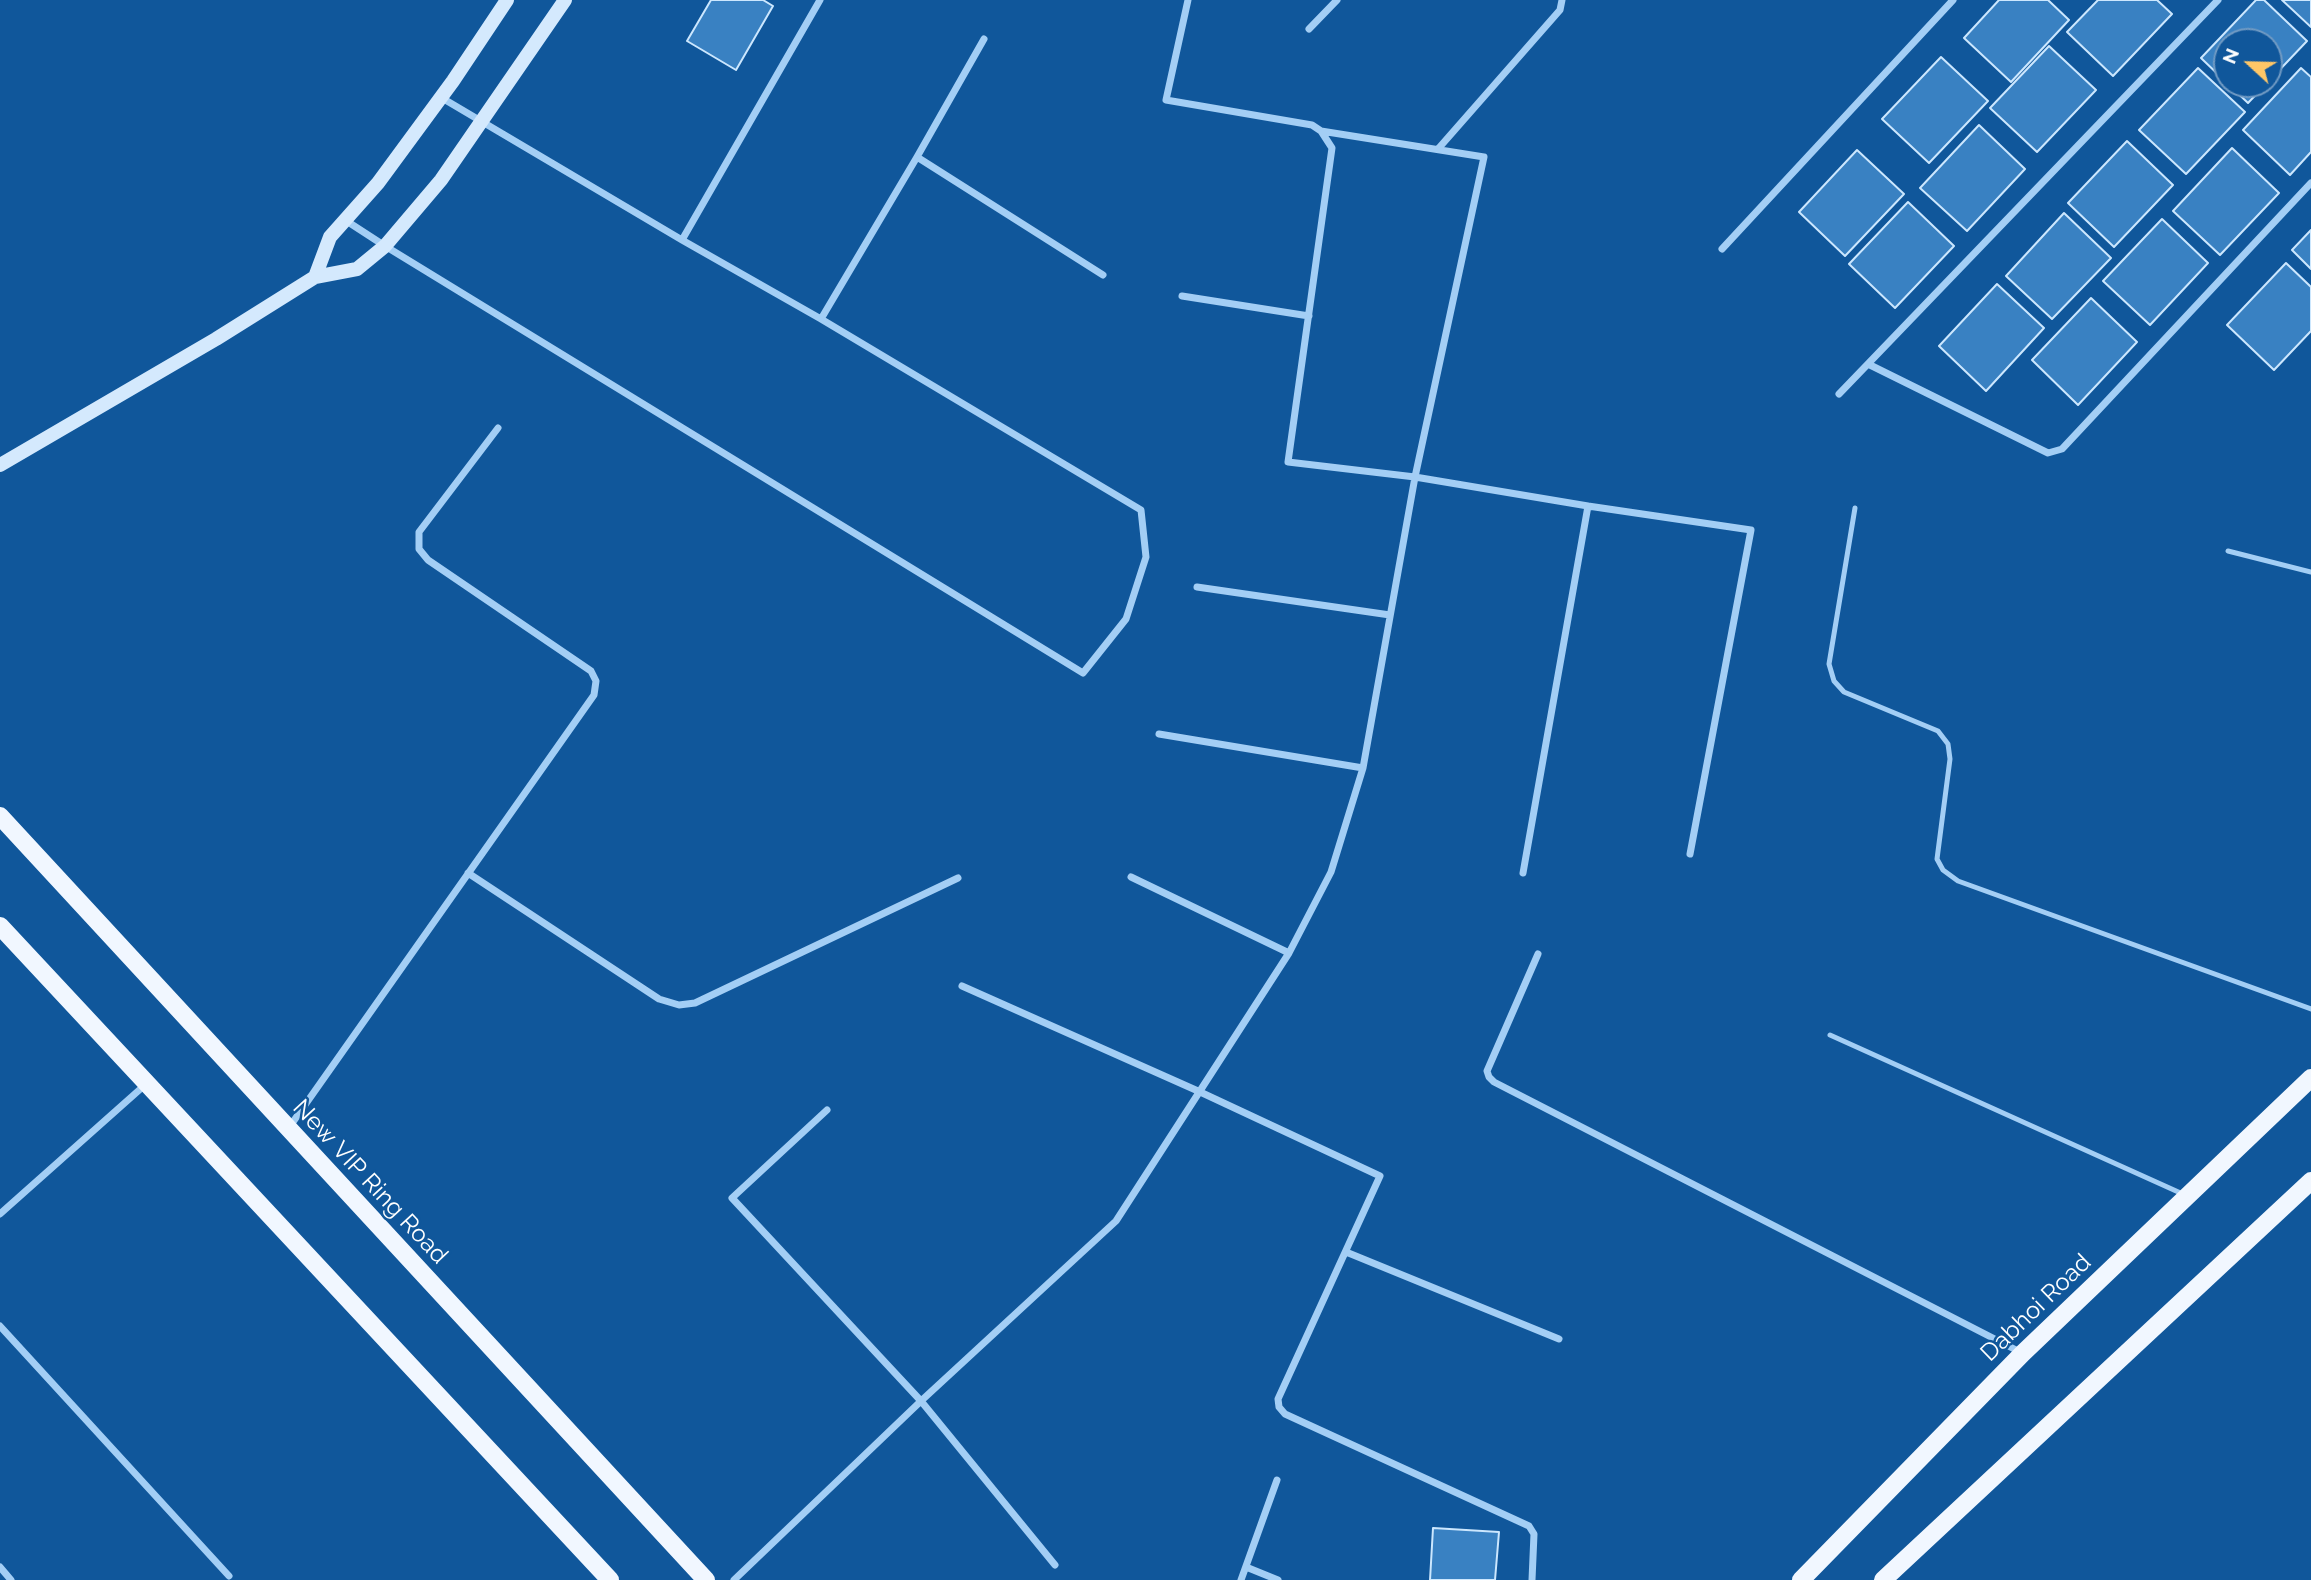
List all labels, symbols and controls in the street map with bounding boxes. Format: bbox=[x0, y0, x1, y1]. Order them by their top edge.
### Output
north arrow bbox=[2213, 28, 2283, 98]
text: N bbox=[2217, 45, 2243, 67]
street label: New VIP Ring Road bbox=[286, 1094, 454, 1270]
street label: Dabhoi Road bbox=[1975, 1248, 2097, 1368]

